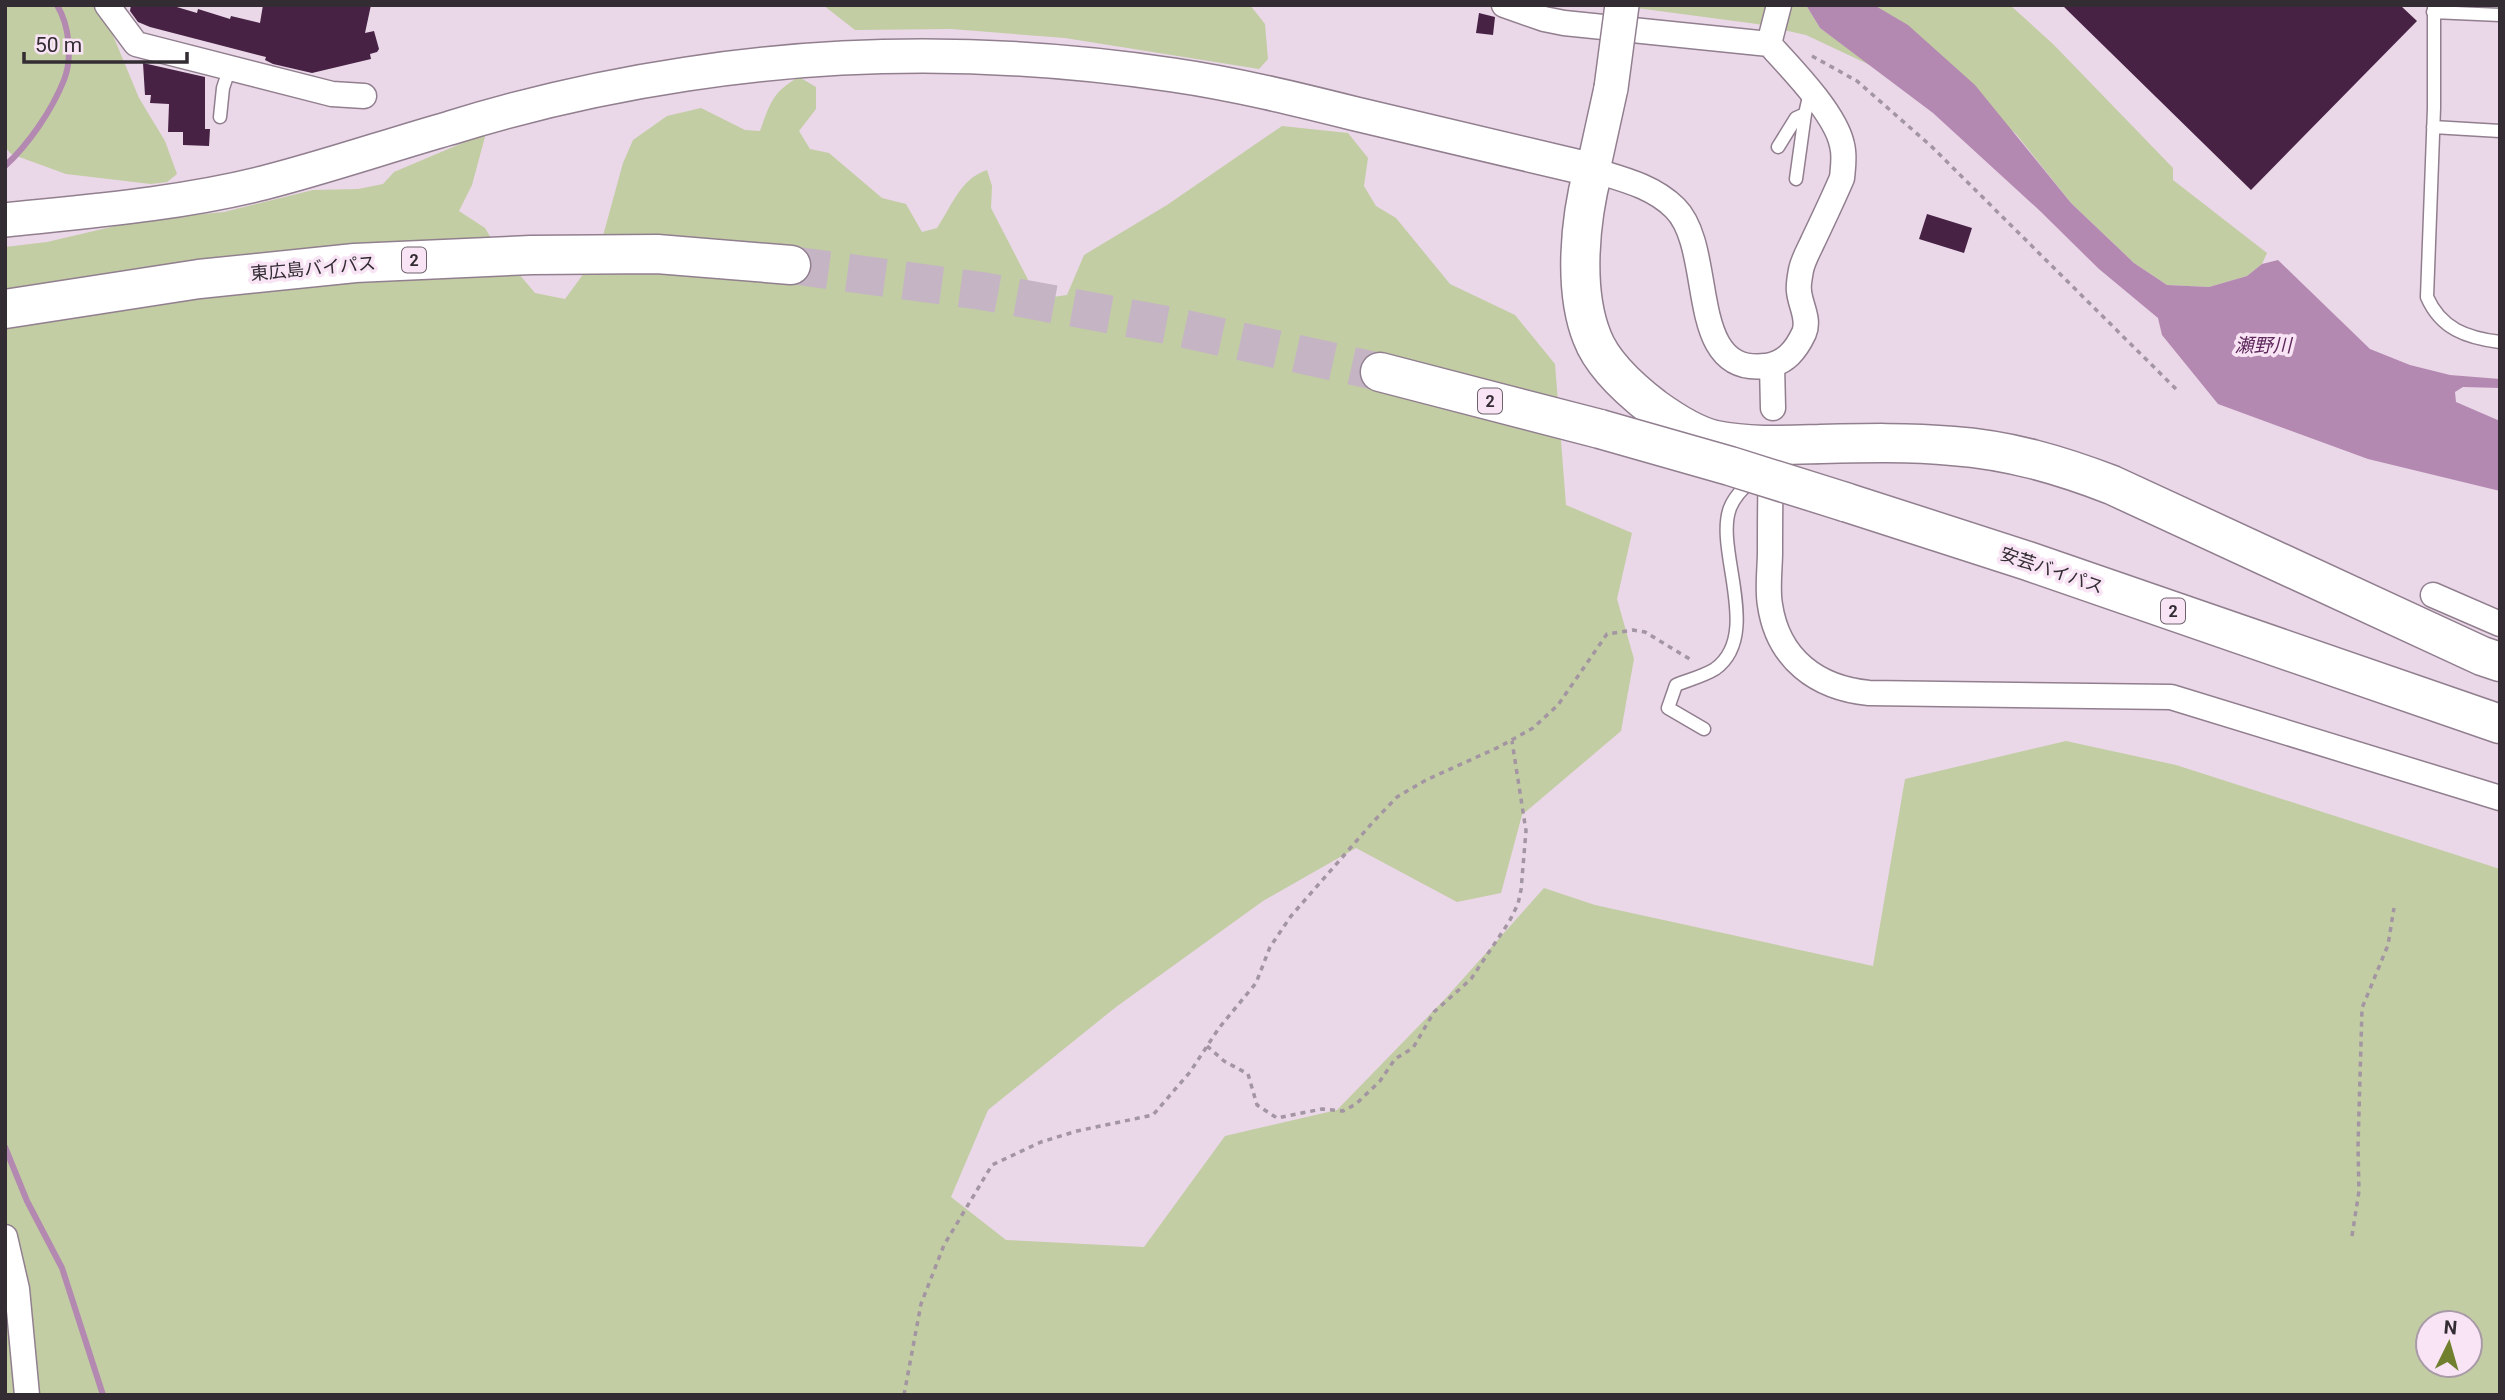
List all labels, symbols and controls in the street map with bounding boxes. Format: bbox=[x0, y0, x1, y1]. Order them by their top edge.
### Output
scale bar bbox=[24, 21, 187, 65]
text: 50 m bbox=[35, 33, 82, 57]
road number: 2 bbox=[402, 248, 426, 272]
street label: 東広島バイパス bbox=[250, 252, 376, 284]
water label: 瀬野川 bbox=[2234, 334, 2293, 357]
road number: 2 bbox=[1478, 388, 1502, 414]
street label: 安芸バイパス bbox=[1998, 543, 2106, 597]
road number: 2 bbox=[2161, 598, 2185, 624]
north arrow bbox=[2414, 1309, 2484, 1379]
text: N bbox=[2443, 1316, 2458, 1340]

